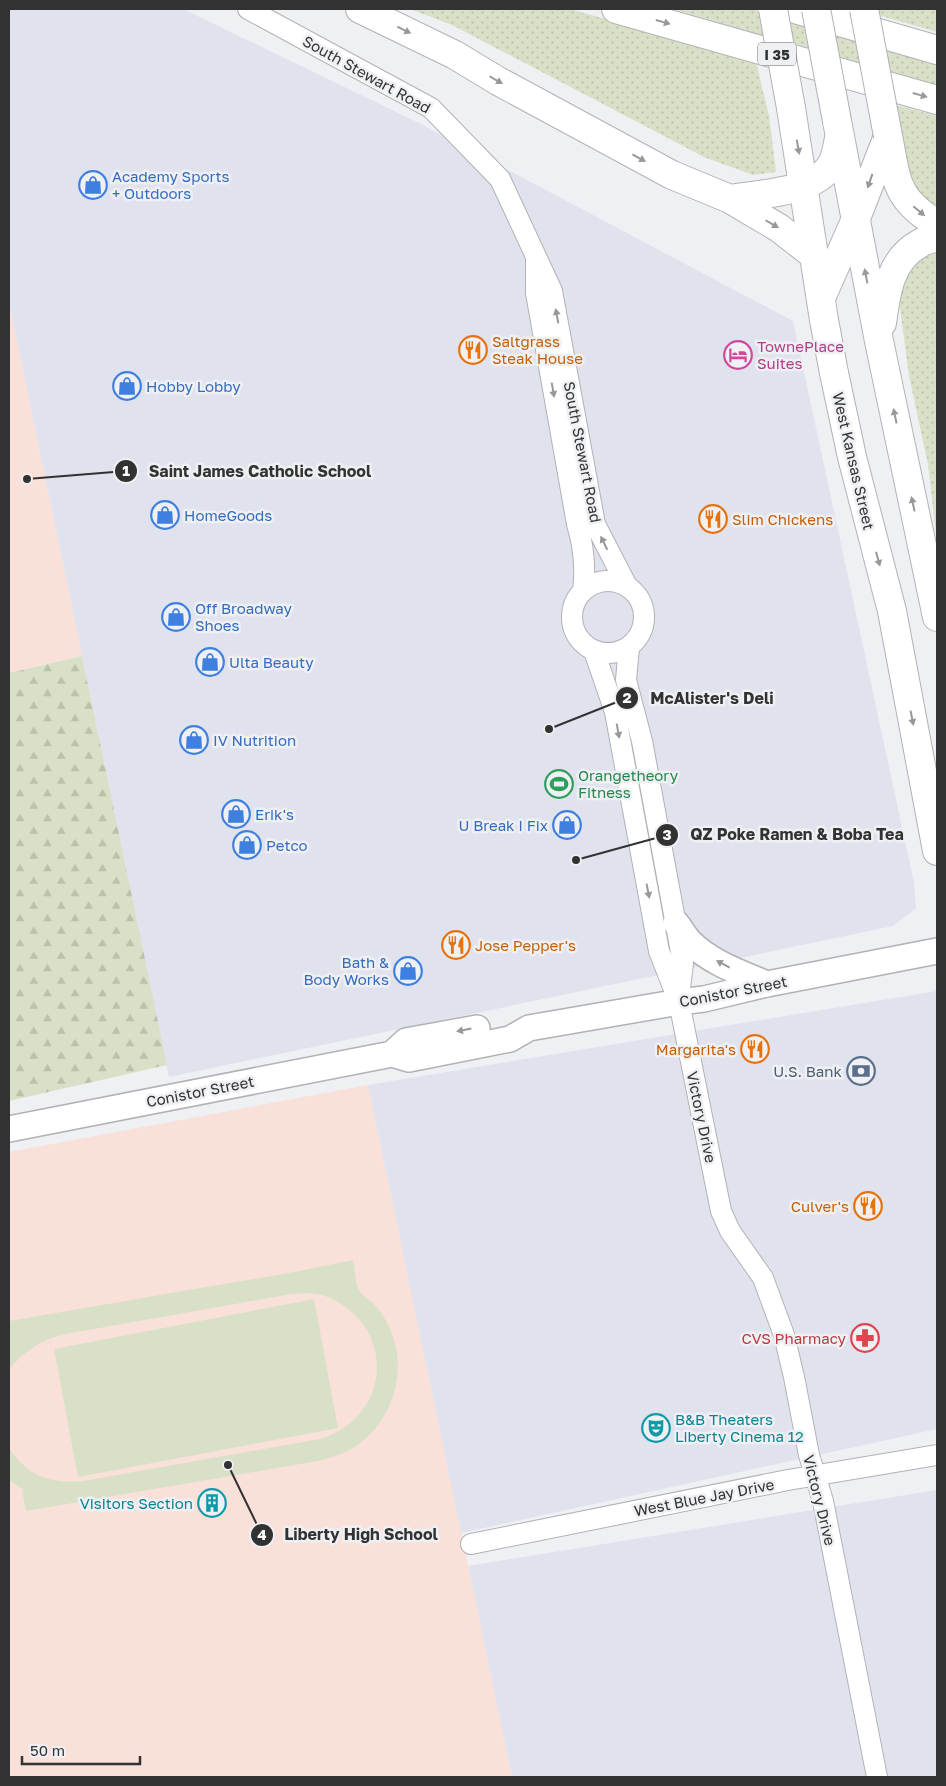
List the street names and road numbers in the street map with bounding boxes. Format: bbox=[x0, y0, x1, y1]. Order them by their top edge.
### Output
street label: South Stewart Road bbox=[300, 31, 434, 117]
road number: I 35 bbox=[758, 42, 796, 66]
street label: South Stewart Road bbox=[560, 380, 606, 524]
street label: West Kansas Street bbox=[829, 390, 879, 532]
street label: Conistor Street bbox=[678, 972, 788, 1010]
street label: Victory Drive bbox=[684, 1070, 721, 1165]
street label: Conistor Street bbox=[145, 1072, 255, 1110]
street label: Victory Drive bbox=[800, 1453, 840, 1548]
street label: West Blue Jay Drive bbox=[632, 1475, 776, 1519]

